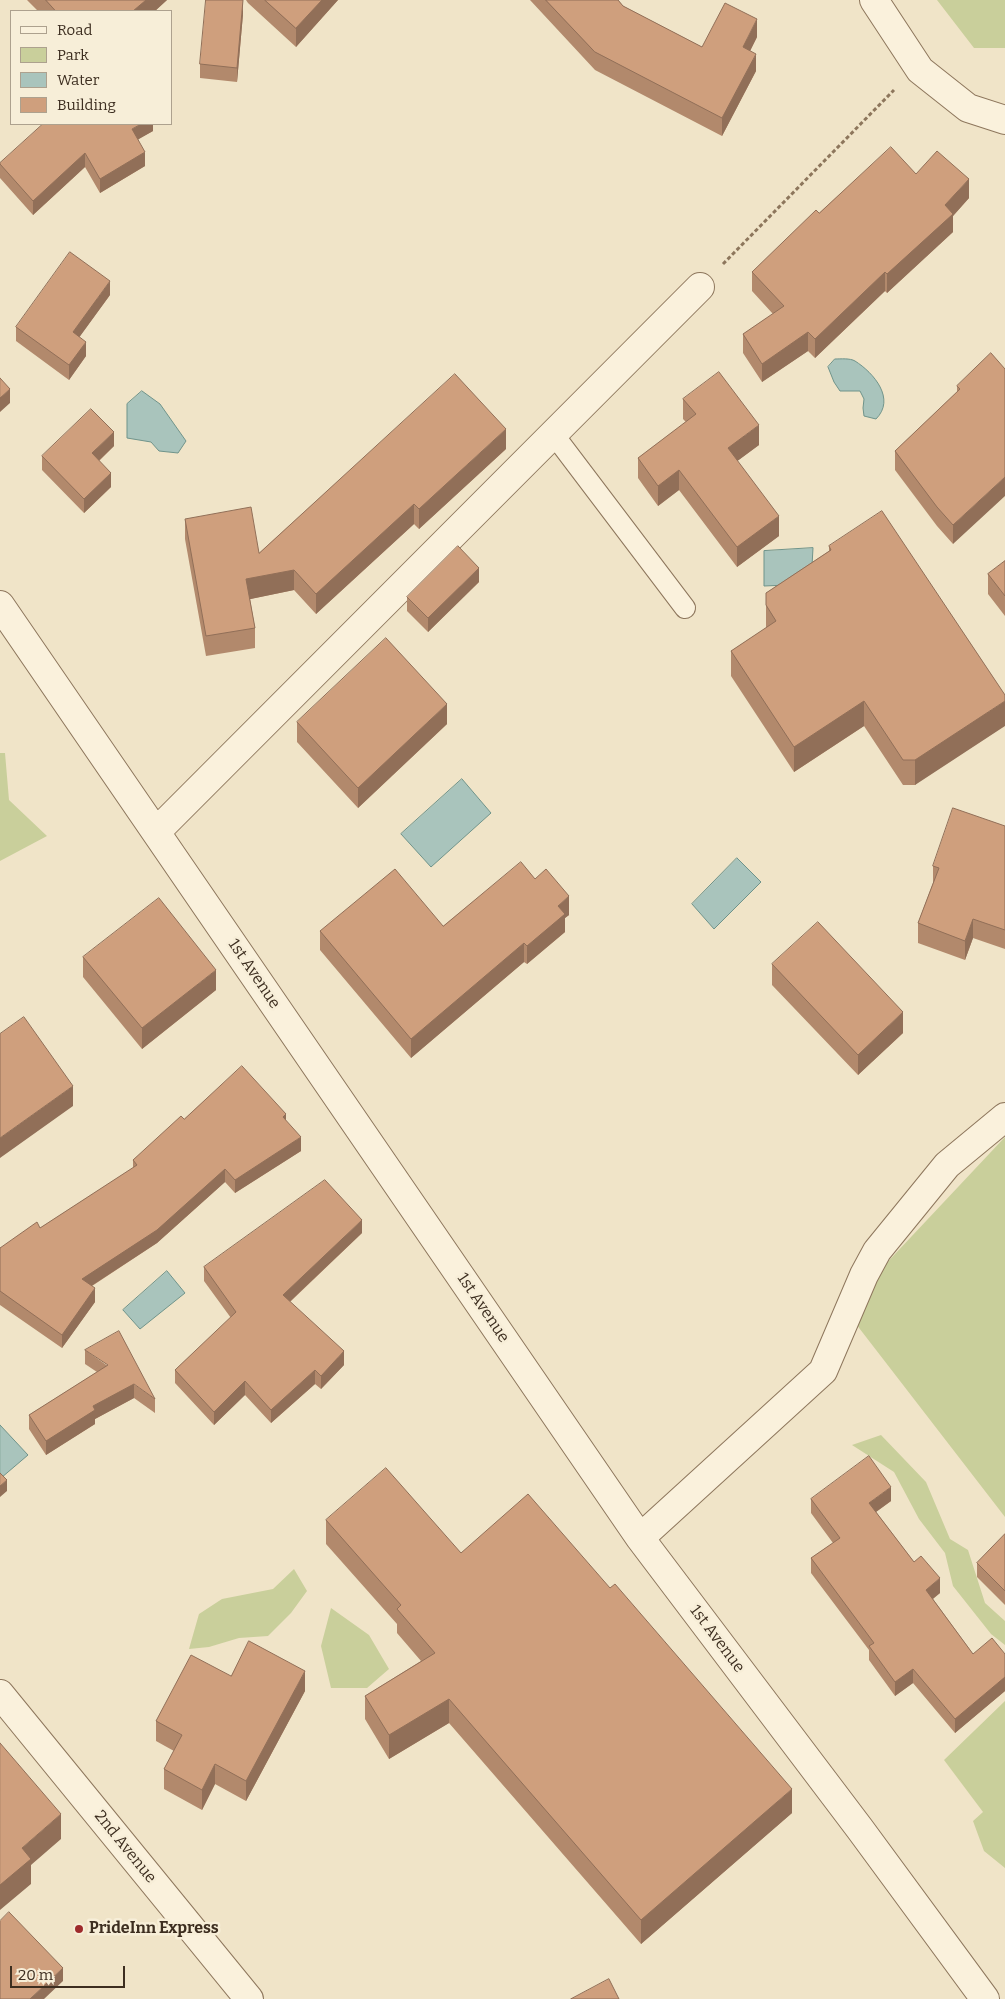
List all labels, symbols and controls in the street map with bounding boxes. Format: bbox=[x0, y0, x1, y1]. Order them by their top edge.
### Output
legend bbox=[10, 10, 172, 125]
text: Road bbox=[57, 21, 92, 39]
text: Park bbox=[57, 46, 89, 64]
text: Water bbox=[57, 71, 99, 89]
text: Building bbox=[57, 96, 116, 114]
street label: 1st Avenue bbox=[224, 936, 284, 1012]
street label: 1st Avenue bbox=[453, 1270, 513, 1346]
street label: 1st Avenue bbox=[685, 1602, 749, 1676]
street label: 2nd Avenue bbox=[90, 1807, 160, 1887]
place label: PrideInn Express bbox=[89, 1919, 219, 1939]
marker: PrideInn Express bbox=[73, 1923, 85, 1935]
scale bar bbox=[12, 1956, 128, 1988]
text: 20 m bbox=[18, 1966, 53, 1984]

